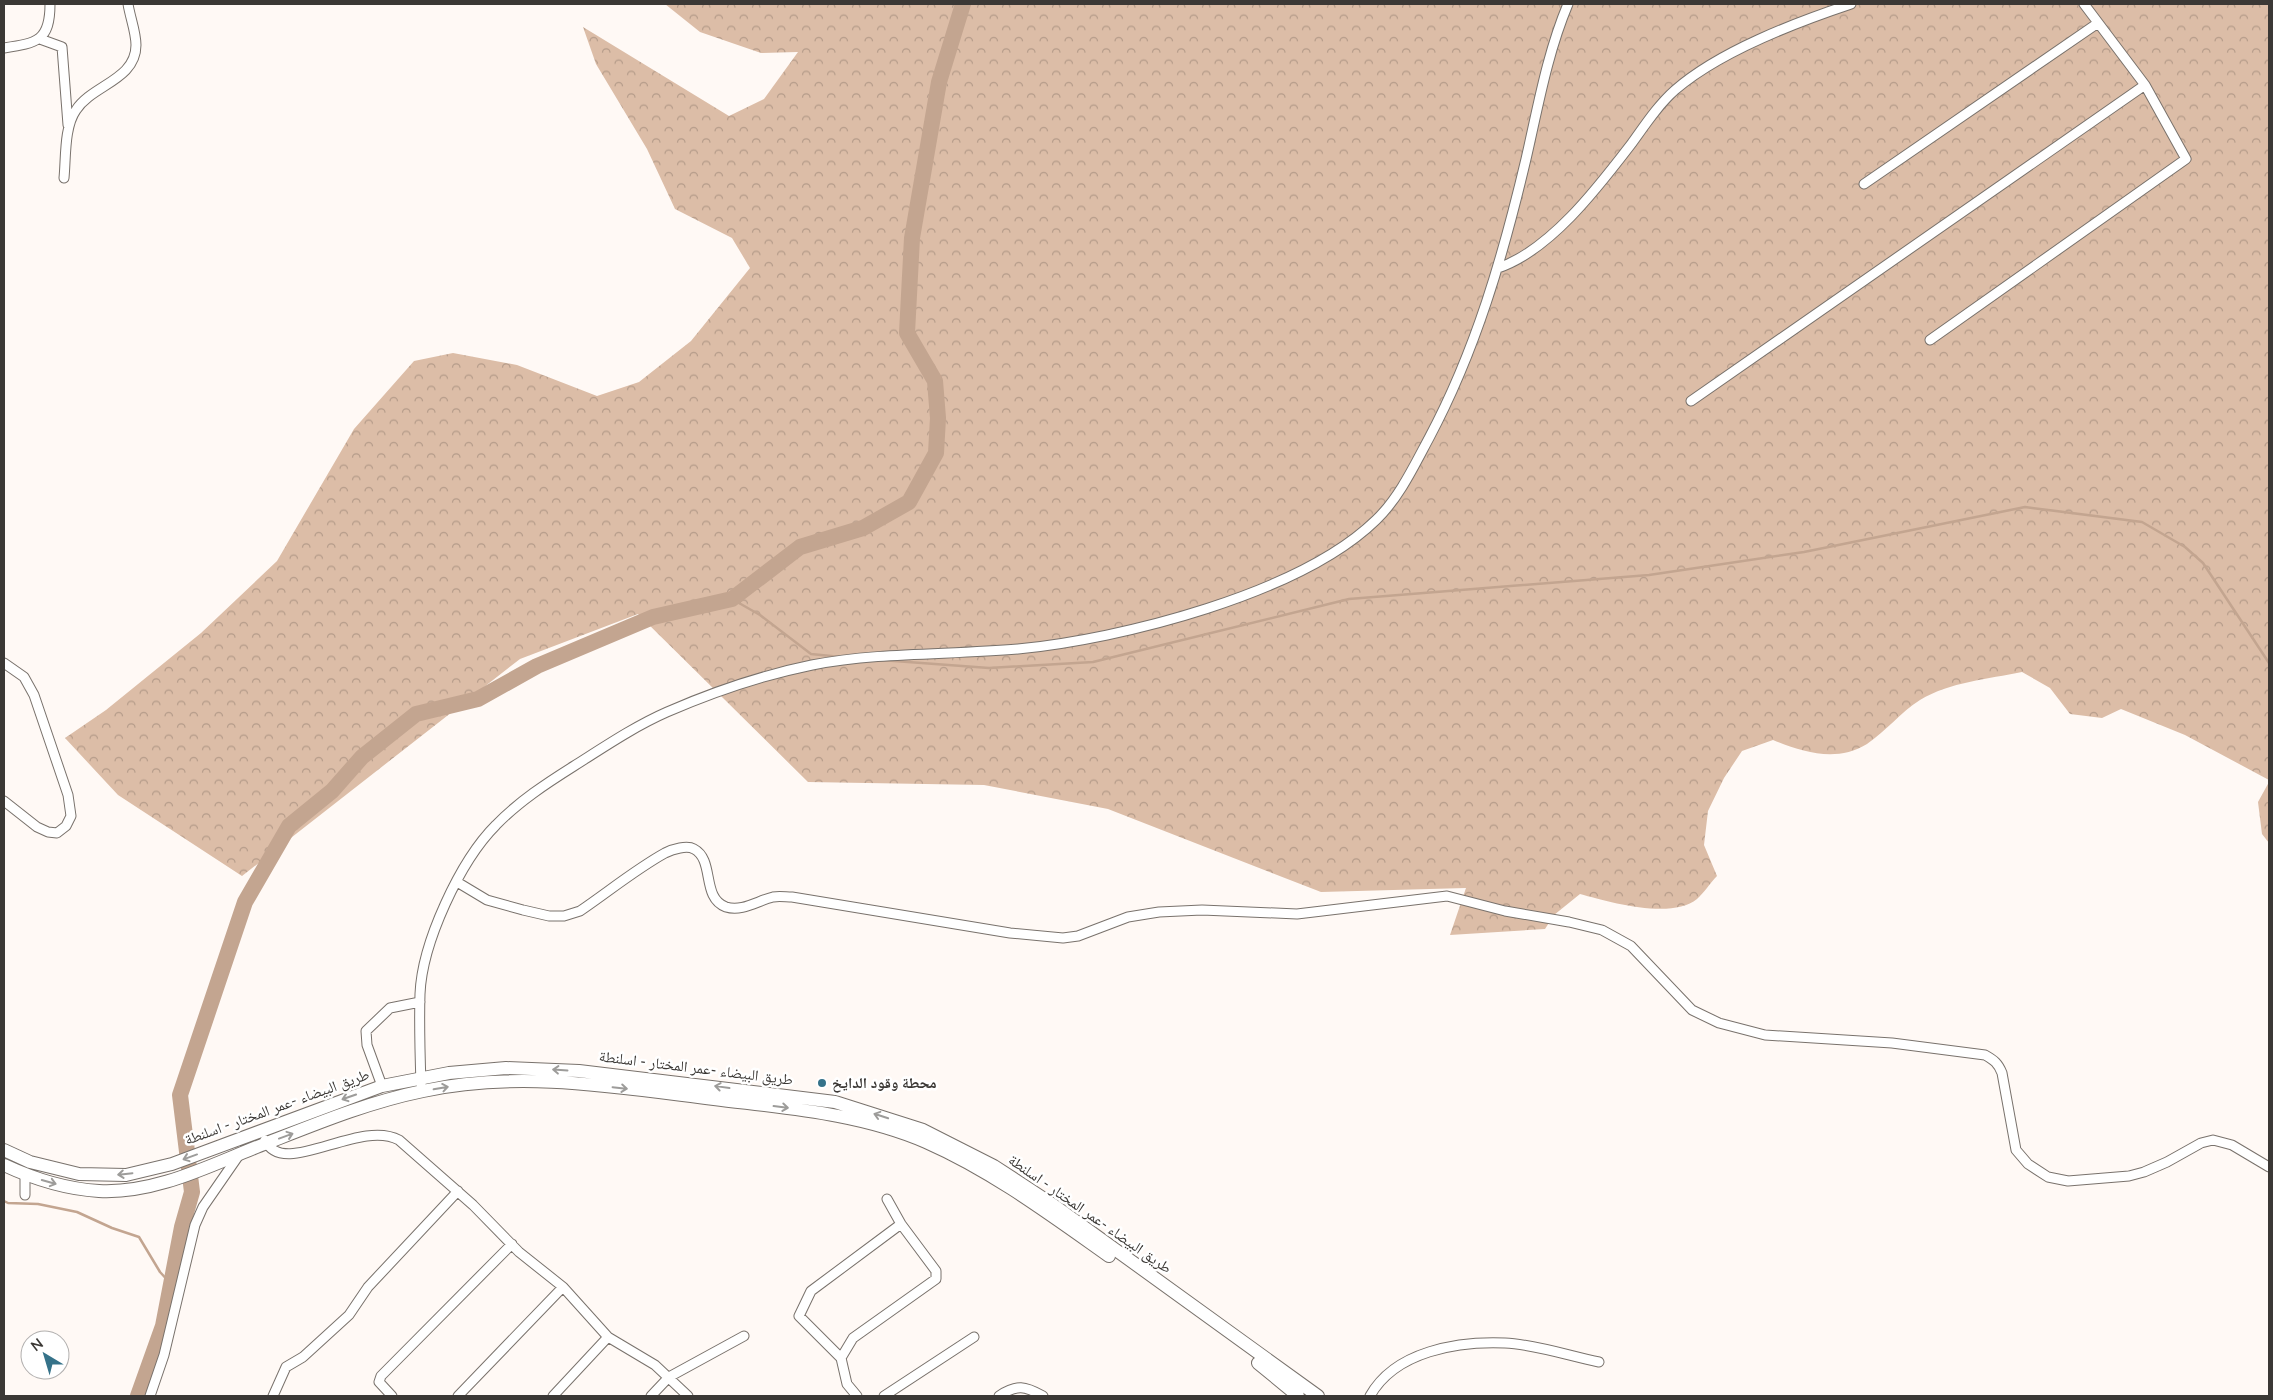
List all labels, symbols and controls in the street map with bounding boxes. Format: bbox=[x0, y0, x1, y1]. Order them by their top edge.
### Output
street label: طريق البيضاء -عمر المختار - اسلنطة bbox=[598, 1046, 794, 1090]
street label: طريق البيضاء -عمر المختار - اسلنطة bbox=[182, 1064, 372, 1150]
one-way arrow bbox=[553, 1065, 569, 1075]
place label: محطة وقود الدايخ bbox=[832, 1073, 937, 1093]
marker: محطة وقود الدايخ bbox=[816, 1077, 828, 1089]
one-way arrow bbox=[433, 1082, 449, 1092]
one-way arrow bbox=[714, 1082, 730, 1092]
one-way arrow bbox=[612, 1083, 628, 1093]
one-way arrow bbox=[342, 1093, 357, 1102]
one-way arrow bbox=[773, 1102, 789, 1112]
one-way arrow bbox=[874, 1111, 890, 1120]
one-way arrow bbox=[278, 1131, 293, 1140]
street label: طريق البيضاء -عمر المختار - اسلنطة bbox=[1004, 1150, 1176, 1278]
one-way arrow bbox=[183, 1153, 198, 1162]
one-way arrow bbox=[117, 1169, 133, 1179]
one-way arrow bbox=[41, 1178, 57, 1187]
north arrow bbox=[20, 1330, 70, 1380]
text: N bbox=[27, 1334, 46, 1354]

